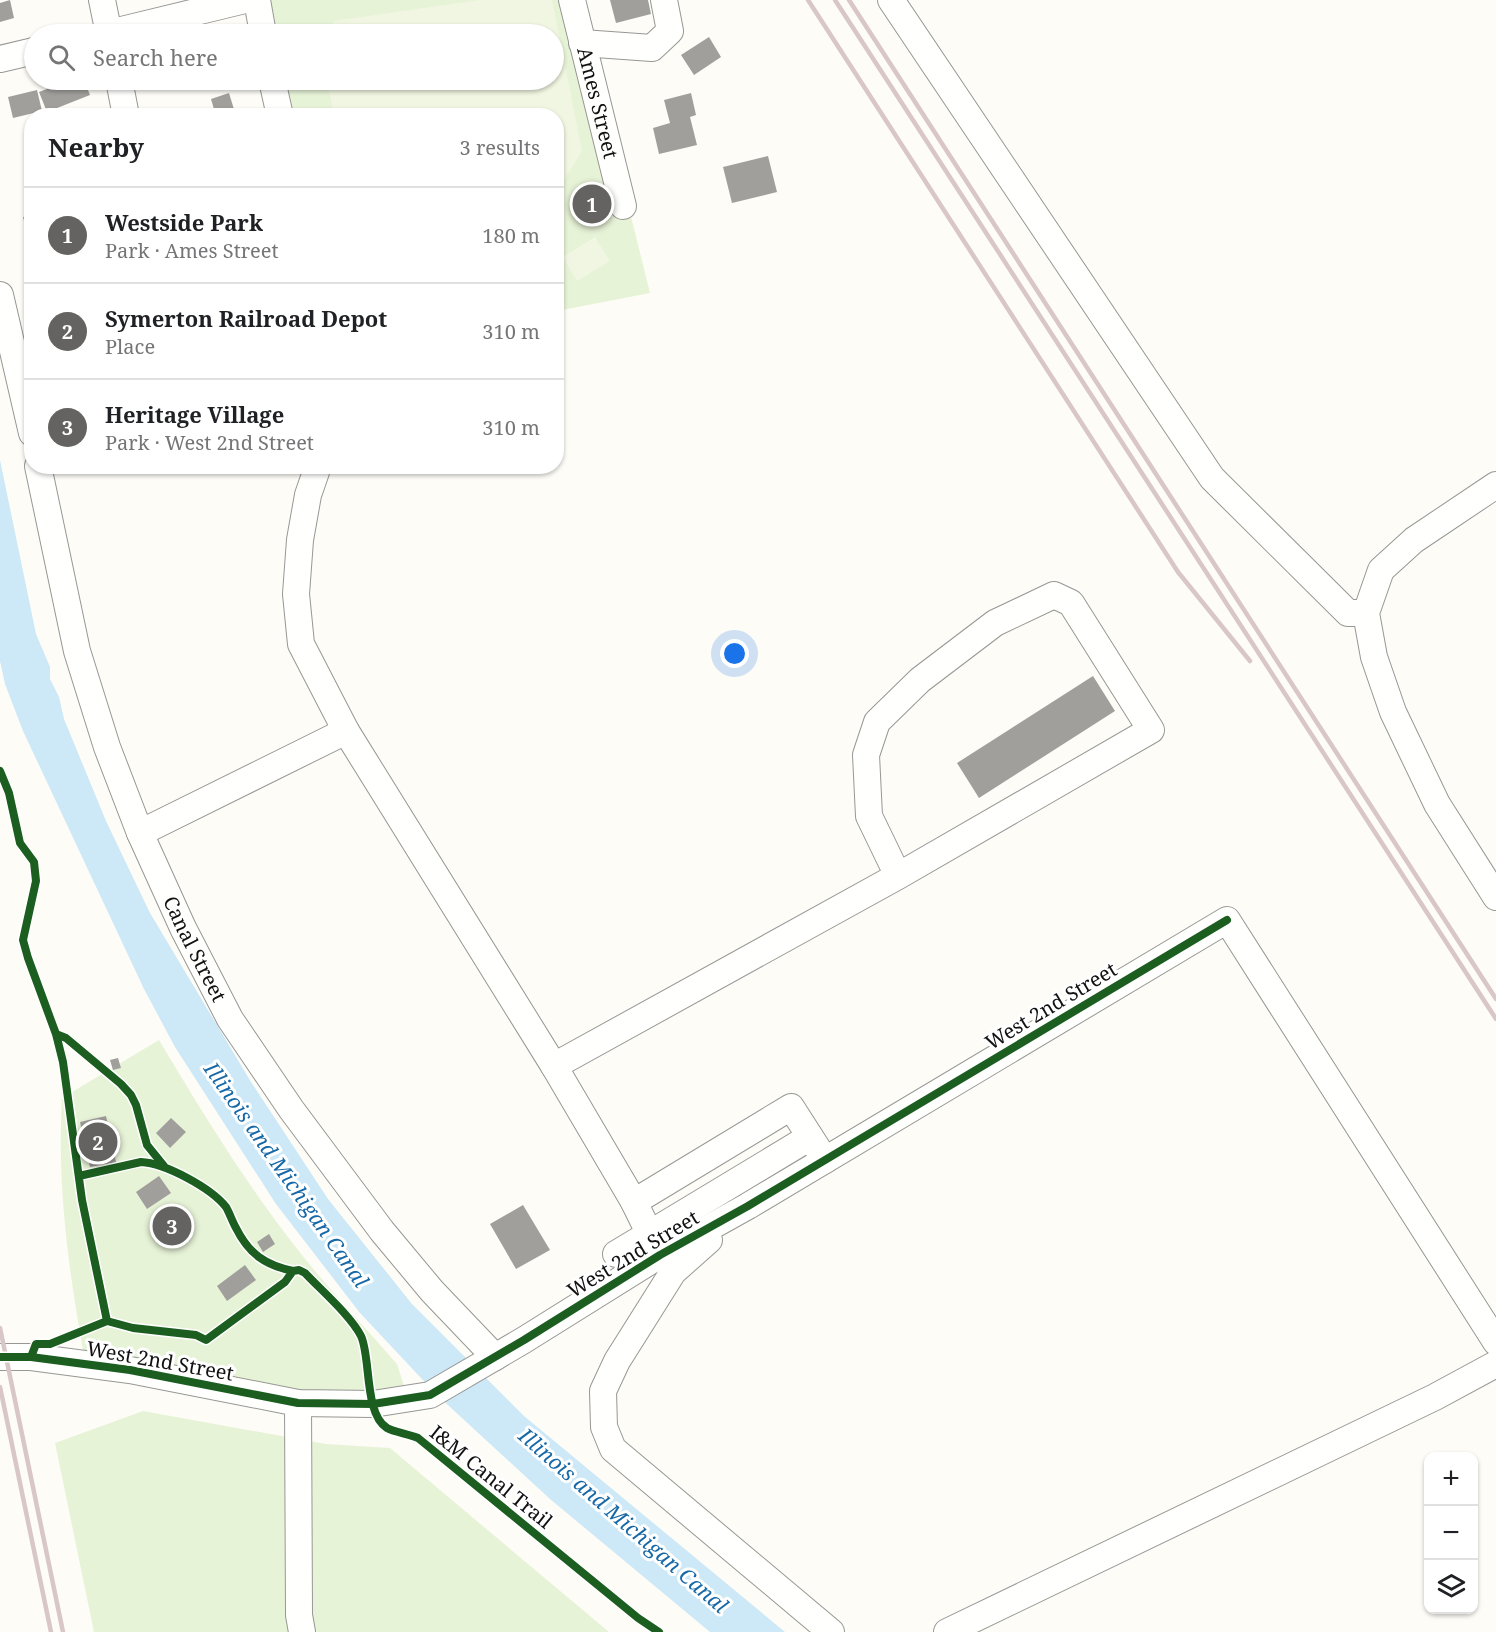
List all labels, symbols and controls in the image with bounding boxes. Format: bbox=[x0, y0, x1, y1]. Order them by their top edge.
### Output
search box bbox=[24, 24, 564, 90]
icon: search bbox=[45, 41, 78, 74]
text: Search here bbox=[93, 42, 218, 72]
street label: Ames Street bbox=[571, 44, 625, 161]
text: Nearby bbox=[48, 129, 144, 165]
text: 3 results bbox=[460, 134, 540, 161]
pin: 1 bbox=[572, 182, 612, 226]
text: Westside Park bbox=[105, 207, 263, 237]
text: 1 bbox=[62, 222, 73, 249]
text: 180 m bbox=[482, 222, 540, 249]
text: Park · Ames Street bbox=[105, 237, 279, 264]
text: Symerton Railroad Depot bbox=[105, 303, 387, 333]
text: 2 bbox=[62, 318, 73, 345]
text: 310 m bbox=[482, 318, 540, 345]
text: Place bbox=[105, 333, 155, 360]
text: Heritage Village bbox=[105, 399, 284, 429]
text: 3 bbox=[62, 414, 73, 441]
text: 310 m bbox=[482, 414, 540, 441]
text: Park · West 2nd Street bbox=[105, 429, 314, 456]
your location bbox=[720, 639, 749, 668]
street label: Canal Street bbox=[157, 892, 233, 1006]
street label: West 2nd Street bbox=[980, 956, 1122, 1056]
water label: Illinois and Michigan Canal bbox=[198, 1055, 376, 1293]
pin: 2 bbox=[78, 1120, 118, 1164]
pin: 3 bbox=[152, 1204, 192, 1248]
street label: West 2nd Street bbox=[562, 1204, 704, 1304]
street label: West 2nd Street bbox=[84, 1334, 236, 1387]
street label: I&M Canal Trail bbox=[424, 1419, 558, 1534]
water label: Illinois and Michigan Canal bbox=[512, 1421, 735, 1619]
map controls bbox=[1424, 1452, 1478, 1614]
button: + bbox=[1424, 1452, 1478, 1506]
button: − bbox=[1424, 1506, 1478, 1560]
button: layers bbox=[1424, 1560, 1478, 1614]

